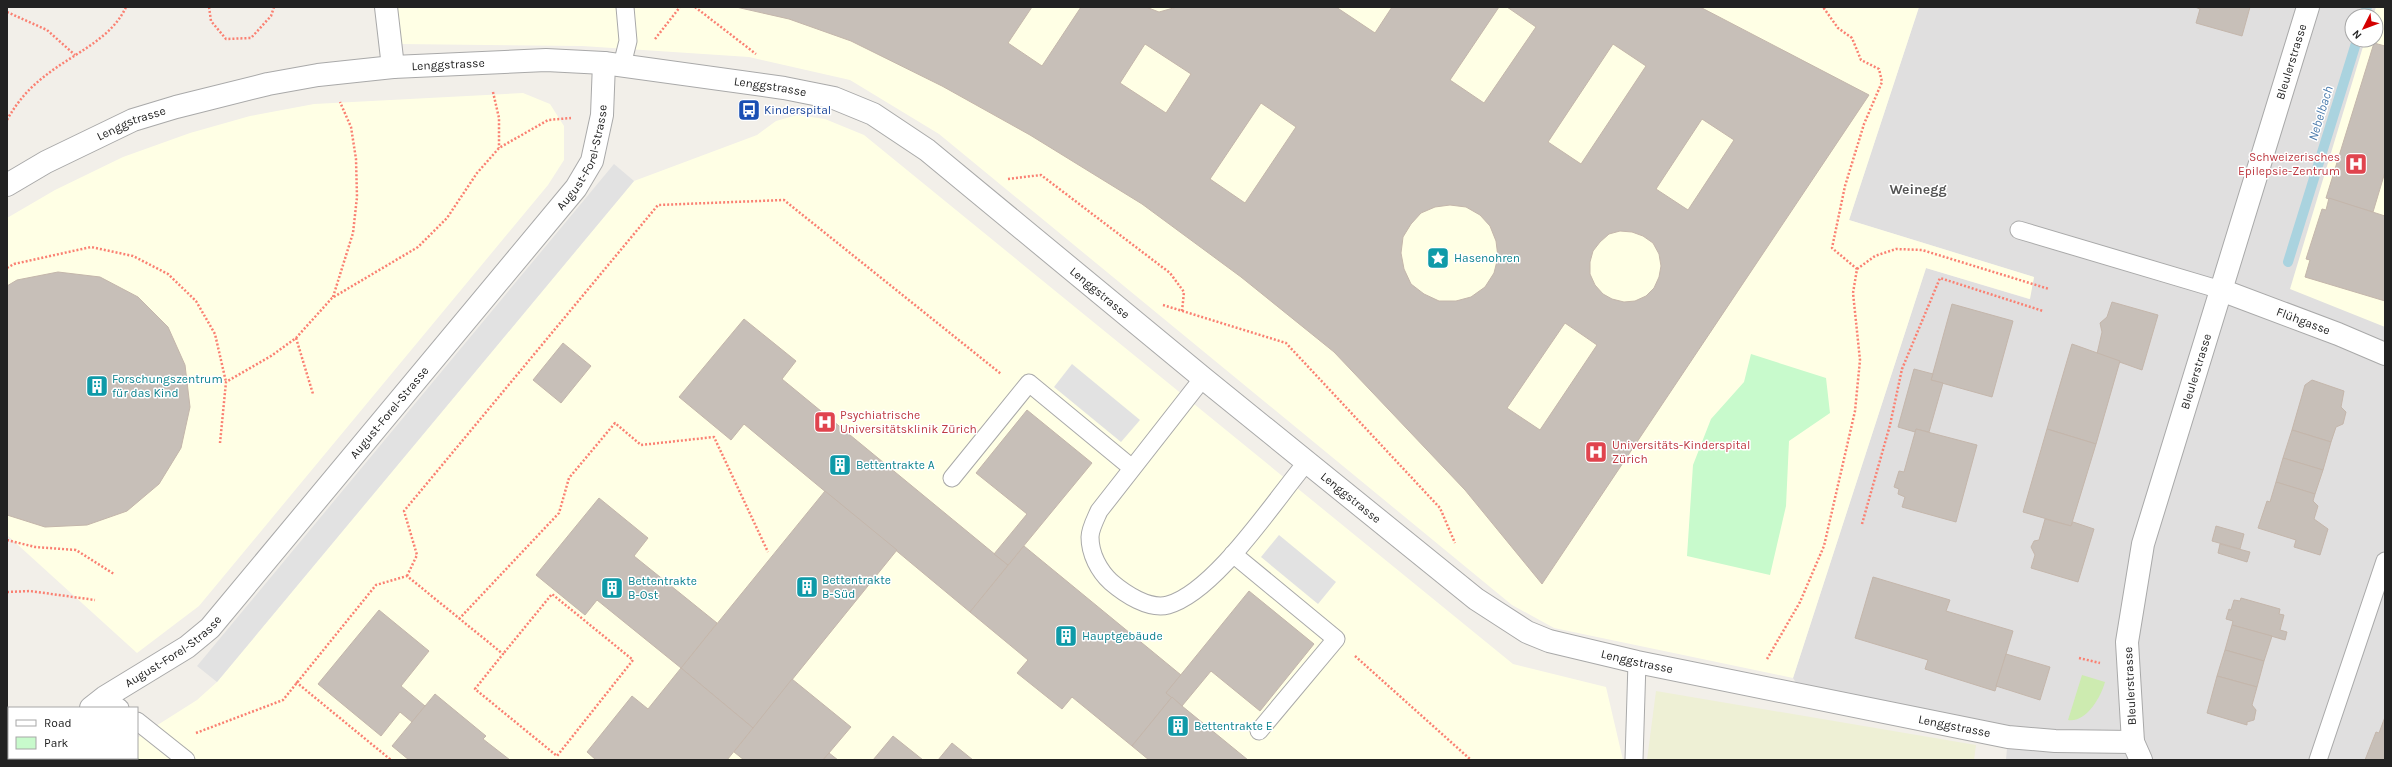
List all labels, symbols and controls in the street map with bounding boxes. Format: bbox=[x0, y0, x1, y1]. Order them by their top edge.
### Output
north arrow bbox=[2344, 8, 2384, 48]
street label: Bleulerstrasse bbox=[2273, 22, 2309, 101]
text: N bbox=[2349, 27, 2364, 42]
street label: Lenggstrasse bbox=[411, 56, 485, 73]
street label: Lenggstrasse bbox=[733, 74, 808, 99]
water label: Nebelbach bbox=[2305, 84, 2336, 142]
bus stop icon: Kinderspital bbox=[736, 97, 762, 123]
place label: Kinderspital bbox=[764, 103, 831, 117]
street label: Lenggstrasse bbox=[94, 104, 167, 143]
street label: August-Forel-Strasse bbox=[554, 105, 609, 213]
place label: Schweizerisches Epilepsie-Zentrum bbox=[2238, 150, 2340, 178]
hospital icon: Schweizerisches Epilepsie-Zentrum bbox=[2343, 151, 2369, 177]
district label: Weinegg bbox=[1889, 181, 1947, 198]
place icon: Hasenohren bbox=[1425, 245, 1451, 271]
place label: Hasenohren bbox=[1454, 251, 1520, 265]
street label: Lenggstrasse bbox=[1067, 264, 1132, 321]
street label: Flühgasse bbox=[2275, 304, 2332, 337]
street label: Bleulerstrasse bbox=[2178, 332, 2214, 411]
street label: August-Forel-Strasse bbox=[347, 364, 432, 461]
place label: Forschungszentrum für das Kind bbox=[112, 372, 223, 400]
building icon: Forschungszentrum für das Kind bbox=[84, 373, 110, 399]
place label: Psychiatrische Universitätsklinik Zürich bbox=[840, 408, 977, 436]
hospital icon: Psychiatrische Universitätsklinik Zürich bbox=[812, 409, 838, 435]
place label: Universitäts-Kinderspital Zürich bbox=[1612, 438, 1750, 466]
hospital icon: Universitäts-Kinderspital Zürich bbox=[1583, 439, 1609, 465]
building icon: Bettentrakte A bbox=[827, 452, 853, 478]
place label: Bettentrakte A bbox=[856, 458, 935, 472]
street label: Lenggstrasse bbox=[1318, 469, 1384, 526]
place label: Bettentrakte B-Süd bbox=[822, 573, 891, 601]
place label: Bettentrakte B-Ost bbox=[628, 574, 697, 602]
building icon: Bettentrakte B-Süd bbox=[794, 574, 820, 600]
building icon: Bettentrakte B-Ost bbox=[599, 575, 625, 601]
street label: August-Forel-Strasse bbox=[122, 613, 224, 690]
building icon: Hauptgebäude bbox=[1053, 623, 1079, 649]
place label: Hauptgebäude bbox=[1082, 629, 1163, 643]
street label: Bleulerstrasse bbox=[2121, 646, 2139, 726]
street label: Lenggstrasse bbox=[1600, 647, 1674, 676]
legend bbox=[8, 707, 138, 759]
street label: Lenggstrasse bbox=[1917, 712, 1992, 740]
building icon: Bettentrakte E bbox=[1165, 713, 1191, 739]
text: Road bbox=[44, 716, 72, 730]
place label: Bettentrakte E bbox=[1194, 719, 1273, 733]
text: Park bbox=[44, 736, 69, 750]

